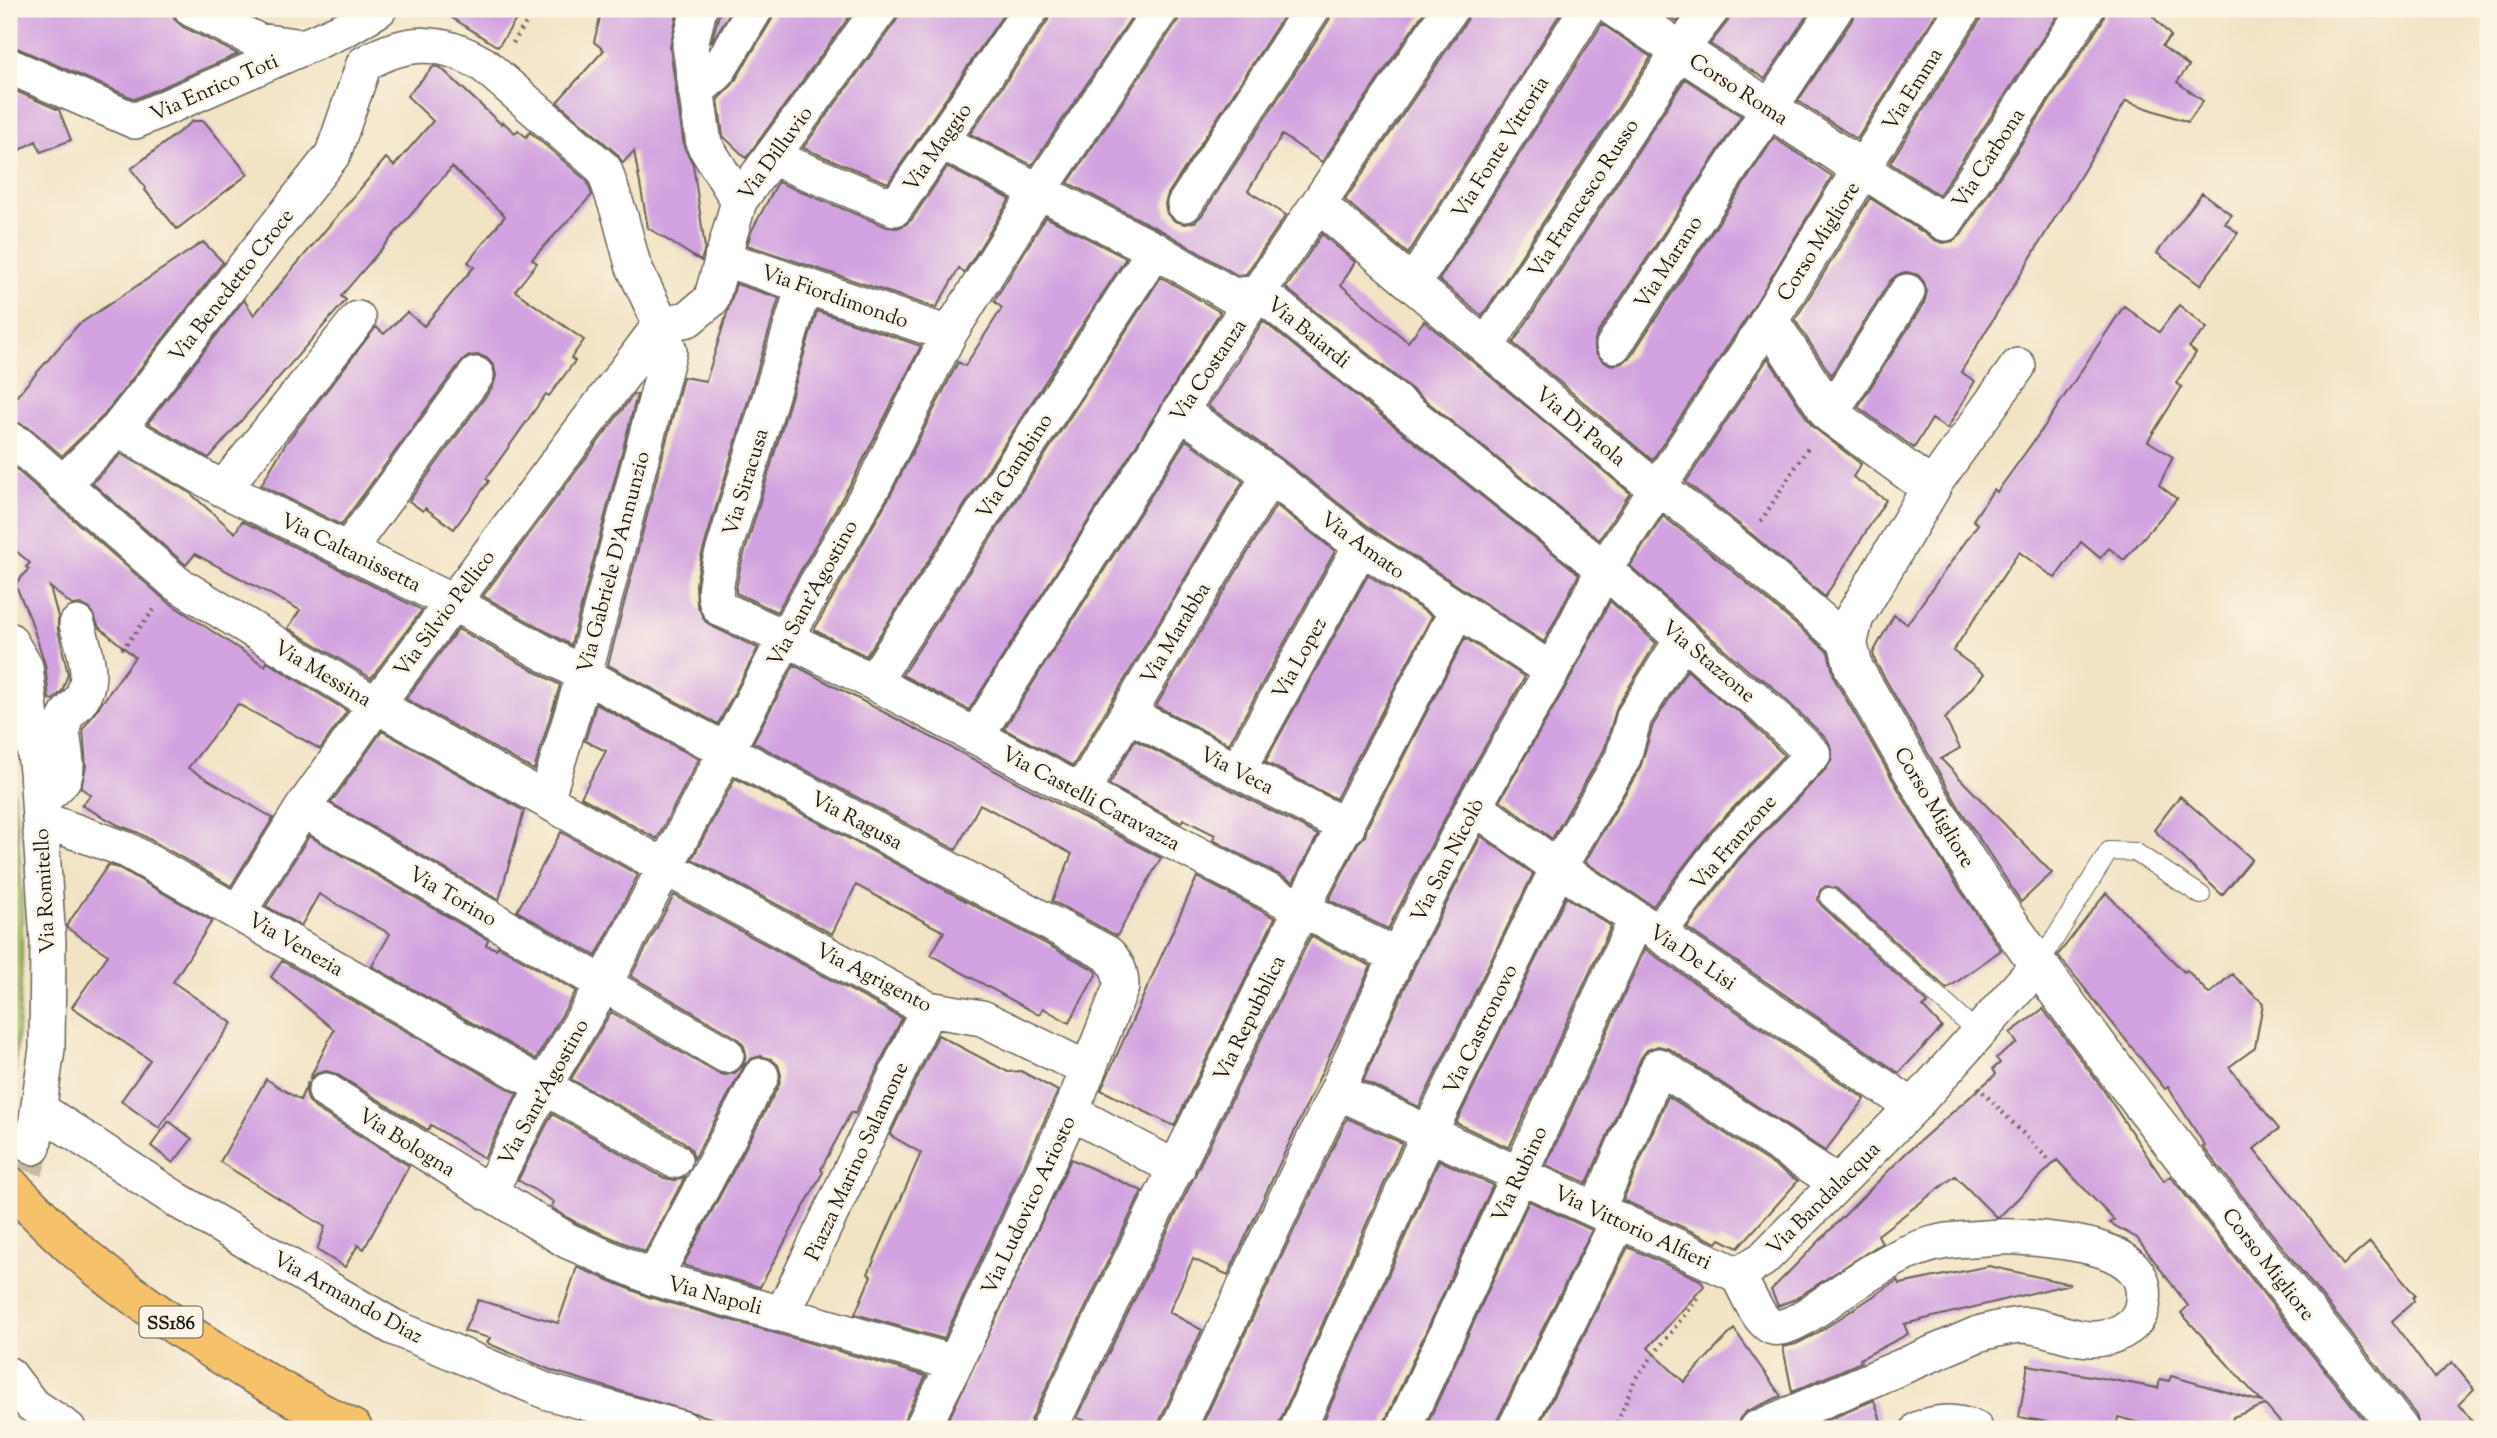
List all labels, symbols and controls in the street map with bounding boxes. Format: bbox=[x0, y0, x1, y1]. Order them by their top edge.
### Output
street label: Via Emma bbox=[1876, 42, 1951, 137]
street label: Via Enrico Toti bbox=[146, 47, 284, 130]
street label: Corso Roma bbox=[1682, 47, 1794, 134]
street label: Via Fonte Vittoria bbox=[1446, 71, 1558, 225]
street label: Via Maggio bbox=[897, 98, 980, 199]
street label: Via Dilluvio bbox=[732, 101, 821, 208]
street label: Via Carbona bbox=[1946, 103, 2034, 215]
street label: Via Francesco Russo bbox=[1522, 114, 1647, 285]
street label: Corso Migliore bbox=[1771, 176, 1869, 308]
street label: Via Benedetto Croce bbox=[163, 203, 302, 369]
street label: Via Marano bbox=[1628, 211, 1711, 316]
street label: Via Fiordimondo bbox=[757, 259, 912, 337]
street label: Via Baiardi bbox=[1260, 290, 1356, 377]
street label: Via Costanza bbox=[1164, 313, 1255, 429]
street label: Via Di Paola bbox=[1528, 380, 1632, 475]
street label: Via Gambino bbox=[970, 408, 1061, 526]
street label: Via Siracusa bbox=[716, 425, 778, 540]
street label: Via Gabriele D'Annunzio bbox=[571, 448, 659, 677]
street label: Via Amato bbox=[1313, 506, 1410, 588]
street label: Via Caltanissetta bbox=[275, 507, 426, 601]
street label: Via Sant'Agostino bbox=[761, 515, 867, 673]
street label: Via Silvio Pellico bbox=[388, 545, 503, 684]
street label: Via Marabba bbox=[1134, 577, 1219, 691]
street label: Via Lopez bbox=[1266, 613, 1336, 705]
street label: Via Stazzone bbox=[1654, 614, 1761, 711]
street label: Via Messina bbox=[267, 634, 377, 716]
street label: Via Castelli Caravazza bbox=[995, 740, 1185, 860]
street label: Via Veca bbox=[1194, 740, 1279, 803]
street label: Corso Migliore bbox=[1885, 742, 1981, 874]
street label: Via Ragusa bbox=[805, 785, 908, 859]
street label: Via Franzone bbox=[1684, 789, 1785, 898]
street label: Via San Nicolò bbox=[1405, 794, 1493, 928]
street label: Via Romitello bbox=[28, 828, 64, 954]
street label: Via Torino bbox=[402, 860, 502, 935]
street label: Via Venezia bbox=[242, 906, 349, 985]
street label: Via De Lisi bbox=[1642, 918, 1742, 999]
street label: Via Agrigento bbox=[810, 937, 937, 1021]
street label: Via Repubblica bbox=[1207, 950, 1294, 1087]
street label: Via Castronovo bbox=[1437, 960, 1526, 1100]
street label: Via Sant'Agostino bbox=[492, 1014, 598, 1172]
street label: Piazza Marino Salamone bbox=[799, 1057, 917, 1266]
street label: Via Bologna bbox=[351, 1102, 461, 1186]
street label: Via Ludovico Ariosto bbox=[975, 1112, 1084, 1300]
street label: Via Rubino bbox=[1485, 1122, 1556, 1228]
street label: Via Bandalacqua bbox=[1761, 1135, 1888, 1263]
street label: Via Vittorio Alfieri bbox=[1548, 1179, 1716, 1279]
street label: Corso Migliore bbox=[2214, 1202, 2321, 1328]
street label: Via Armando Diaz bbox=[267, 1245, 428, 1352]
street label: Via Napoli bbox=[664, 1270, 765, 1324]
road number: SS186 bbox=[140, 1306, 202, 1338]

